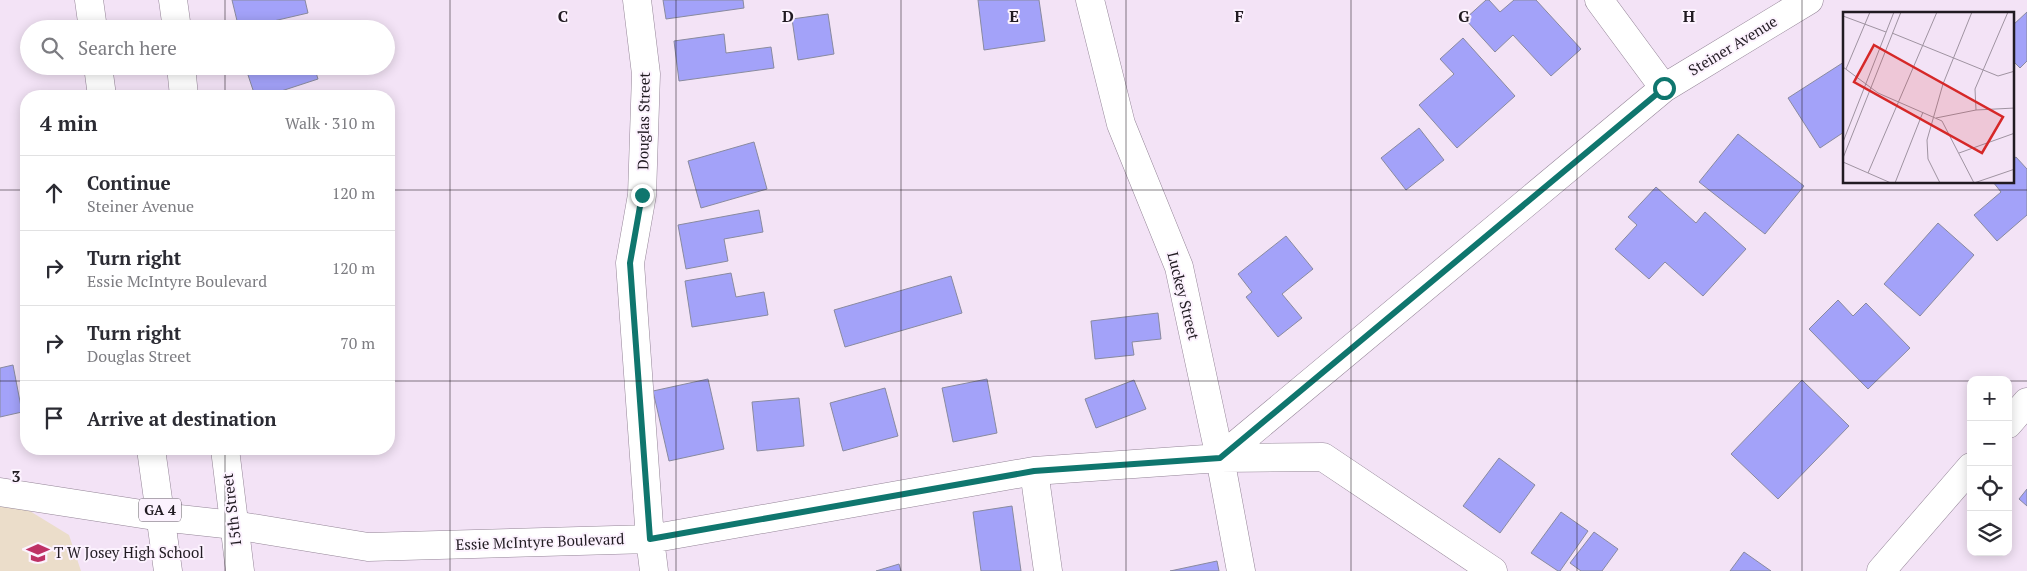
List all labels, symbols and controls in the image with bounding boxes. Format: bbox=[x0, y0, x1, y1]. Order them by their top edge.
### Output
text: C bbox=[558, 5, 568, 27]
text: D bbox=[782, 5, 794, 27]
text: E bbox=[1009, 5, 1019, 27]
text: F bbox=[1234, 5, 1244, 27]
text: G bbox=[1458, 5, 1470, 27]
text: H bbox=[1683, 5, 1695, 27]
street label: Steiner Avenue bbox=[1684, 11, 1781, 80]
inset map bbox=[1843, 12, 2014, 184]
search box bbox=[20, 20, 395, 75]
icon: search bbox=[38, 34, 66, 62]
text: Search here bbox=[78, 35, 177, 60]
street label: Douglas Street bbox=[632, 72, 654, 170]
route start bbox=[1653, 77, 1676, 100]
text: 4 min bbox=[40, 109, 97, 137]
text: Walk · 310 m bbox=[285, 112, 375, 134]
text: Continue bbox=[87, 170, 171, 195]
icon: ahead bbox=[40, 179, 68, 207]
text: 120 m bbox=[332, 182, 375, 204]
route end bbox=[631, 184, 654, 207]
text: Steiner Avenue bbox=[87, 195, 194, 217]
text: Turn right bbox=[87, 245, 181, 270]
street label: Luckey Street bbox=[1163, 250, 1205, 342]
icon: right bbox=[40, 254, 68, 282]
text: 120 m bbox=[332, 257, 375, 279]
text: Essie McIntyre Boulevard bbox=[87, 270, 267, 292]
text: Turn right bbox=[87, 320, 181, 345]
icon: right bbox=[40, 329, 68, 357]
text: 70 m bbox=[340, 332, 375, 354]
text: Douglas Street bbox=[87, 345, 191, 367]
map controls bbox=[1967, 376, 2012, 556]
button: + bbox=[1967, 376, 2012, 421]
icon: arrive bbox=[40, 404, 68, 432]
text: Arrive at destination bbox=[87, 406, 276, 431]
button: − bbox=[1967, 421, 2012, 466]
text: 3 bbox=[11, 465, 21, 487]
button: locate bbox=[1967, 466, 2012, 511]
street label: 15th Street bbox=[217, 472, 245, 548]
road number: GA 4 bbox=[139, 498, 181, 522]
button: layers bbox=[1967, 511, 2012, 556]
street label: Essie McIntyre Boulevard bbox=[455, 528, 625, 554]
school or university icon: T W Josey High School bbox=[25, 540, 51, 566]
place label: T W Josey High School bbox=[54, 542, 204, 562]

